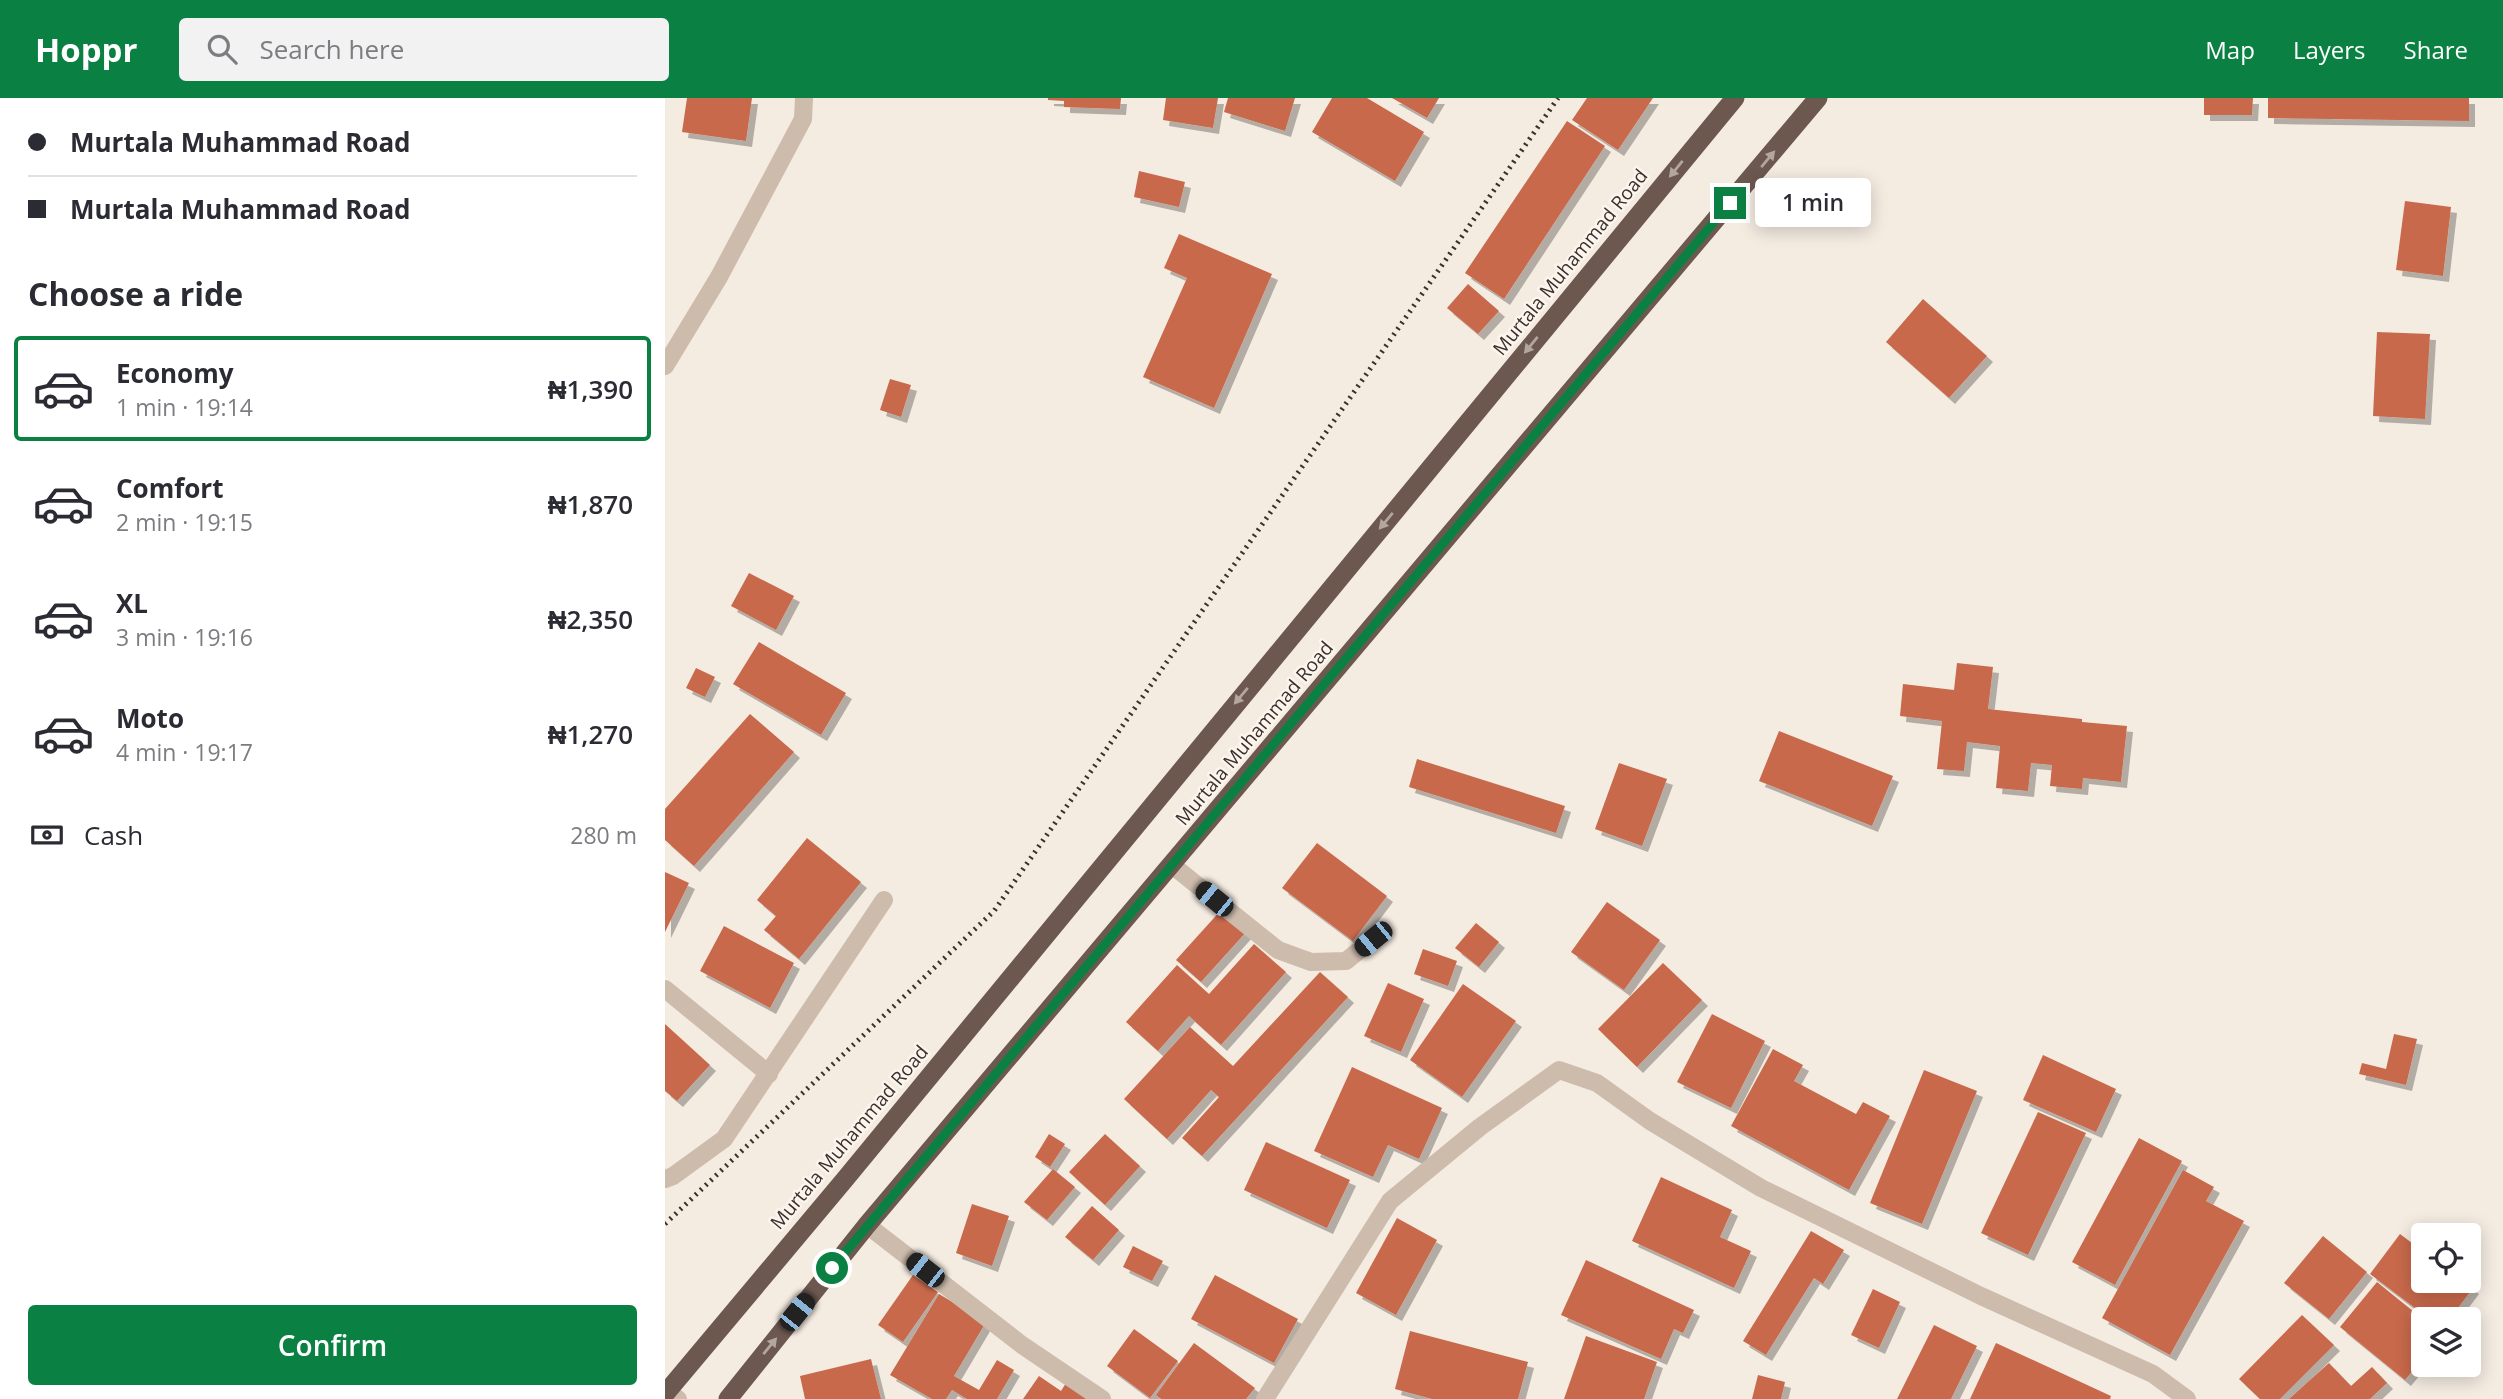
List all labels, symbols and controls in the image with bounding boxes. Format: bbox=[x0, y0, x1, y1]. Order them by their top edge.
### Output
search box bbox=[179, 18, 669, 81]
text: Hoppr bbox=[35, 27, 137, 72]
icon: search bbox=[203, 30, 241, 68]
text: Search here bbox=[259, 31, 404, 67]
text: Map bbox=[2205, 33, 2255, 66]
text: Layers bbox=[2293, 33, 2366, 66]
text: Share bbox=[2404, 33, 2468, 66]
text: Murtala Muhammad Road bbox=[70, 124, 411, 160]
one-way arrow bbox=[1760, 150, 1775, 167]
one-way arrow bbox=[1668, 160, 1683, 178]
street label: Murtala Muhammad Road bbox=[1487, 163, 1653, 361]
callout: 1 min bbox=[1755, 178, 1870, 228]
text: 1 min bbox=[1782, 186, 1844, 218]
route end bbox=[1714, 187, 1746, 219]
text: Murtala Muhammad Road bbox=[70, 191, 411, 227]
text: Choose a ride bbox=[28, 272, 243, 315]
one-way arrow bbox=[1523, 336, 1539, 354]
text: Economy bbox=[116, 355, 234, 391]
icon: car bbox=[32, 357, 95, 420]
text: ₦1,390 bbox=[548, 371, 633, 407]
text: 1 min · 19:14 bbox=[116, 391, 253, 423]
text: Comfort bbox=[116, 470, 223, 506]
icon: car bbox=[32, 472, 95, 535]
text: ₦1,870 bbox=[548, 486, 633, 522]
text: 2 min · 19:15 bbox=[116, 506, 253, 538]
one-way arrow bbox=[1379, 511, 1394, 529]
text: XL bbox=[116, 585, 148, 621]
icon: car bbox=[32, 587, 95, 650]
text: ₦2,350 bbox=[548, 601, 633, 637]
text: 3 min · 19:16 bbox=[116, 621, 253, 653]
street label: Murtala Muhammad Road bbox=[1169, 636, 1339, 830]
one-way arrow bbox=[1234, 687, 1249, 705]
text: Moto bbox=[116, 700, 184, 736]
icon: car bbox=[32, 702, 95, 765]
text: ₦1,270 bbox=[548, 716, 633, 752]
text: 4 min · 19:17 bbox=[116, 736, 253, 768]
icon: cash bbox=[28, 816, 66, 854]
text: Cash bbox=[84, 817, 143, 853]
text: 280 m bbox=[570, 819, 637, 851]
car bbox=[1192, 878, 1237, 920]
car bbox=[1351, 918, 1396, 960]
street label: Murtala Muhammad Road bbox=[764, 1040, 934, 1234]
map controls bbox=[2411, 1223, 2481, 1377]
button: locate bbox=[2411, 1223, 2481, 1293]
car bbox=[902, 1249, 949, 1291]
route start bbox=[816, 1252, 848, 1284]
car bbox=[776, 1289, 819, 1335]
button: Confirm bbox=[28, 1305, 637, 1385]
button: layers bbox=[2411, 1307, 2481, 1377]
one-way arrow bbox=[763, 1337, 778, 1355]

